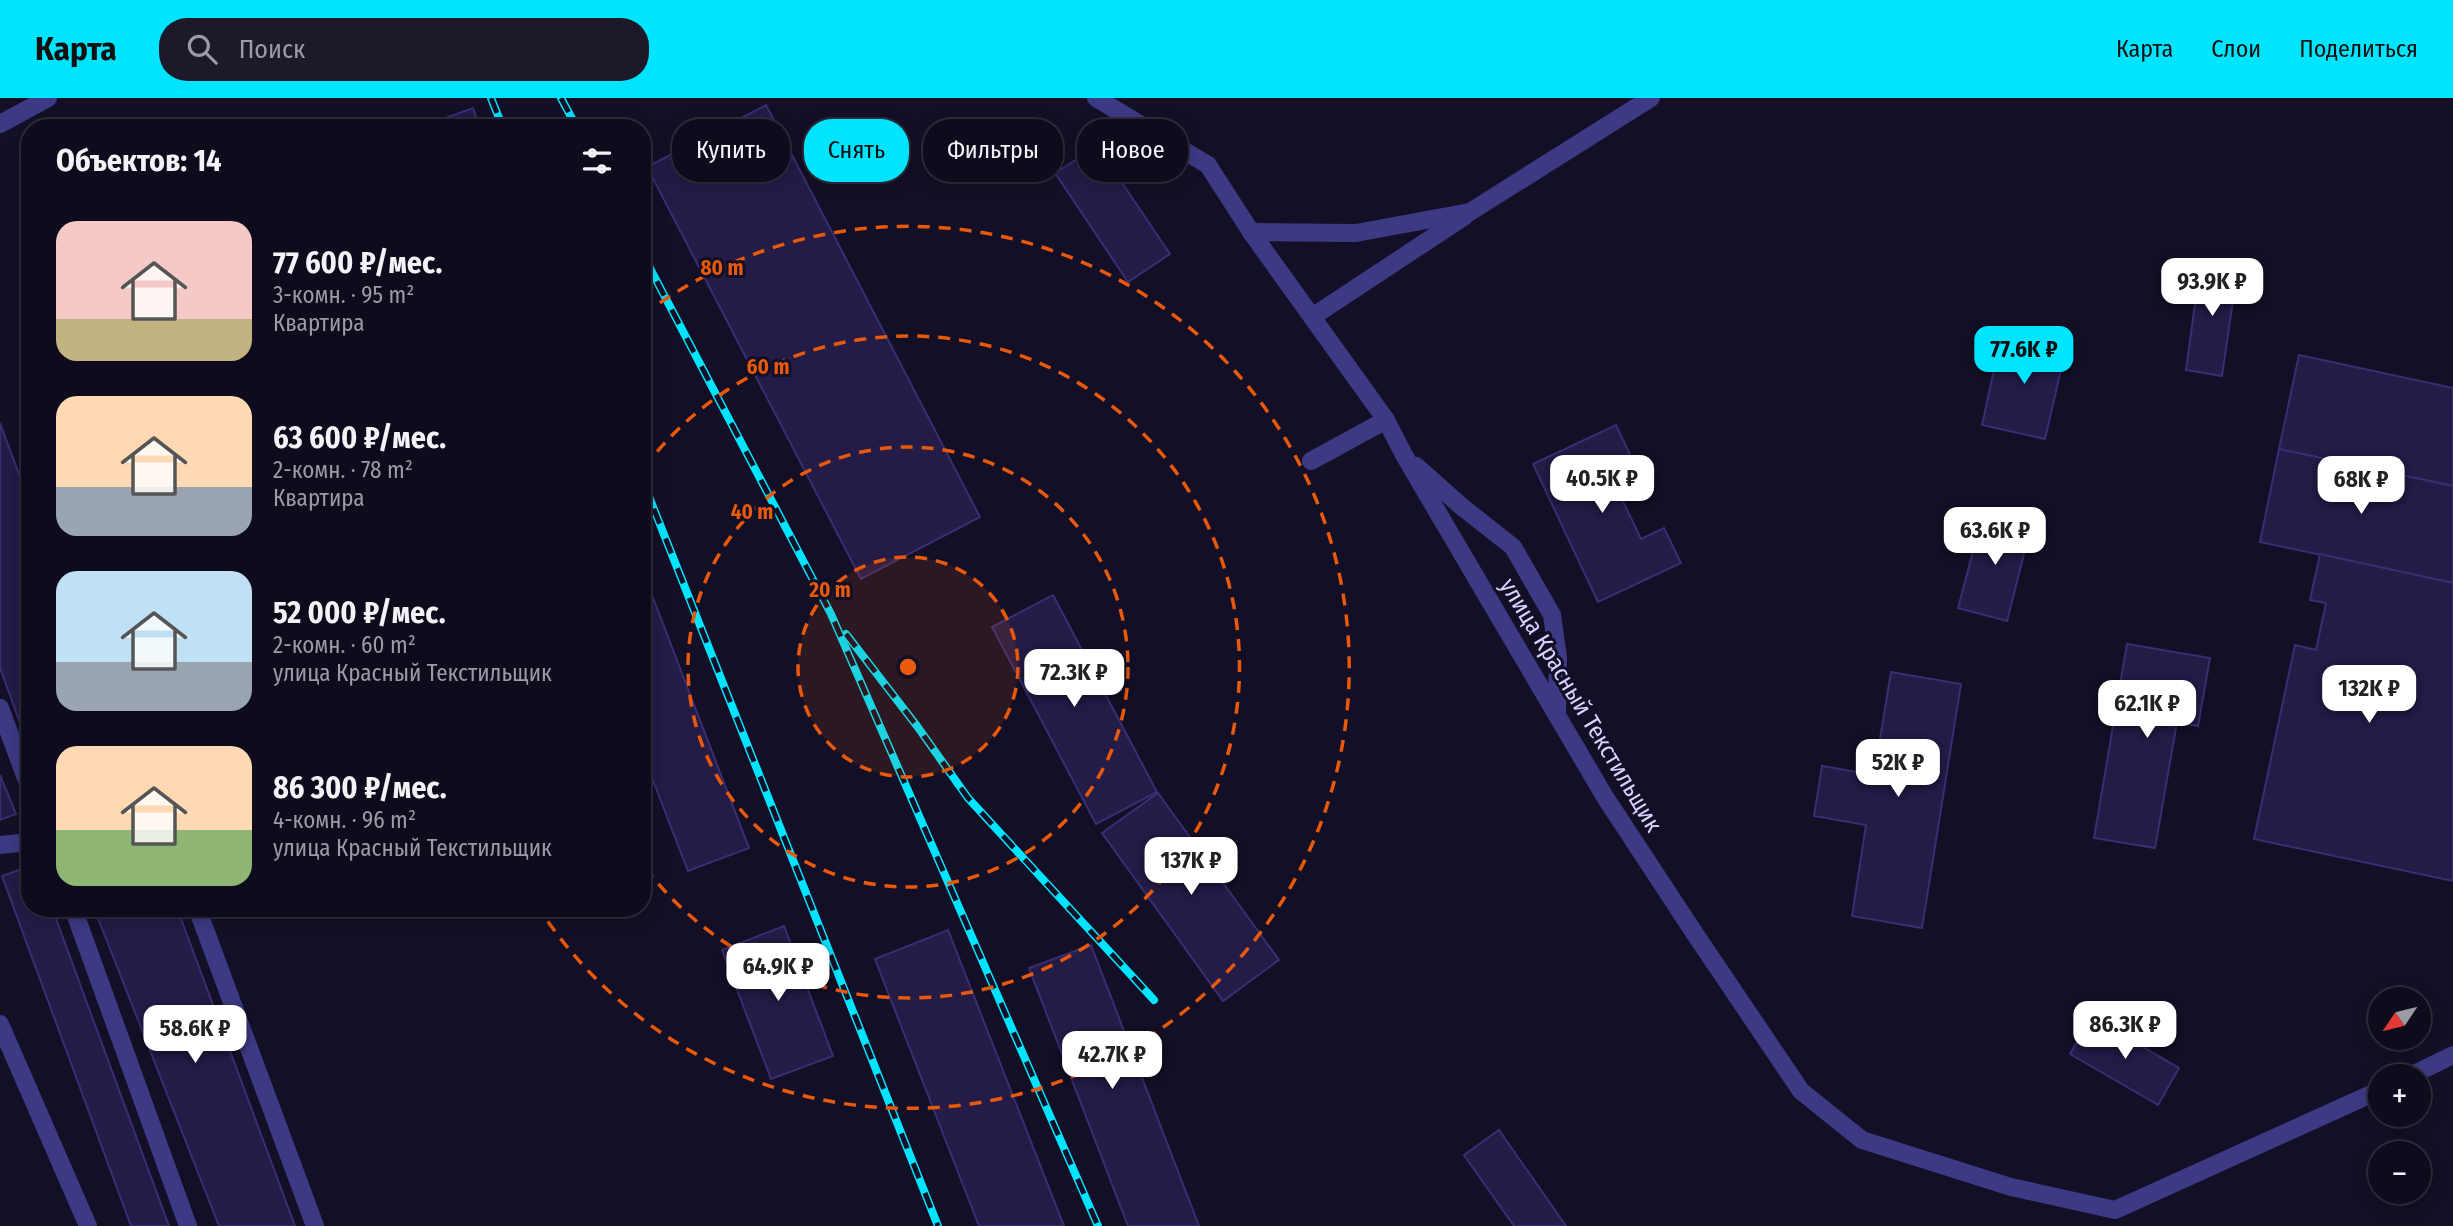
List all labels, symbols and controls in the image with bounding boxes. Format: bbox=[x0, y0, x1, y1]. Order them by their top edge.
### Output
search box bbox=[159, 18, 649, 81]
text: Карта bbox=[35, 29, 117, 69]
icon: search bbox=[183, 30, 221, 68]
text: Поиск bbox=[239, 34, 305, 65]
text: Карта bbox=[2116, 35, 2173, 63]
text: Слои bbox=[2211, 35, 2261, 63]
text: Поделиться bbox=[2299, 35, 2418, 63]
chip: Купить bbox=[672, 119, 790, 182]
chip: Снять bbox=[804, 119, 909, 182]
chip: Фильтры bbox=[923, 119, 1063, 182]
chip: Новое bbox=[1077, 119, 1188, 182]
icon: filters bbox=[578, 142, 616, 180]
text: Объектов: 14 bbox=[56, 143, 222, 179]
text: 77 600 ₽/мес. bbox=[273, 245, 442, 281]
icon: home bbox=[112, 249, 196, 333]
text: 80 m bbox=[701, 255, 743, 281]
pin: 93.9K ₽ bbox=[2147, 258, 2277, 318]
text: 93.9K ₽ bbox=[2177, 267, 2247, 295]
text: 3-комн. · 95 m² bbox=[273, 281, 414, 309]
text: Квартира bbox=[273, 309, 365, 337]
pin: 77.6K ₽ bbox=[1959, 327, 2089, 386]
text: 77.6K ₽ bbox=[1990, 335, 2058, 363]
text: 60 m bbox=[747, 354, 789, 380]
text: 63 600 ₽/мес. bbox=[273, 420, 446, 456]
icon: home bbox=[112, 424, 196, 508]
text: 2-комн. · 78 m² bbox=[273, 456, 413, 484]
pin: 40.5K ₽ bbox=[1537, 456, 1667, 515]
pin: 68K ₽ bbox=[2312, 456, 2410, 516]
text: 40.5K ₽ bbox=[1566, 464, 1638, 492]
text: 68K ₽ bbox=[2334, 465, 2388, 493]
text: Квартира bbox=[273, 484, 365, 512]
text: 40 m bbox=[731, 499, 773, 525]
pin: 63.6K ₽ bbox=[1930, 508, 2060, 567]
text: 63.6K ₽ bbox=[1960, 516, 2030, 544]
street label: улица Красный Текстильщик bbox=[1494, 573, 1668, 838]
text: 20 m bbox=[808, 577, 851, 603]
text: 52 000 ₽/мес. bbox=[273, 595, 446, 631]
icon: home bbox=[112, 599, 196, 683]
text: 2-комн. · 60 m² bbox=[273, 631, 416, 659]
pin: 72.3K ₽ bbox=[1009, 650, 1139, 709]
centre of rings bbox=[896, 655, 920, 679]
text: 72.3K ₽ bbox=[1040, 658, 1108, 686]
text: улица Красный Текстильщик bbox=[273, 659, 552, 687]
pin: 132K ₽ bbox=[2312, 666, 2426, 725]
text: 132K ₽ bbox=[2338, 674, 2400, 702]
pin: 62.1K ₽ bbox=[2082, 680, 2212, 740]
text: 62.1K ₽ bbox=[2114, 689, 2180, 717]
pin: 52K ₽ bbox=[1849, 740, 1947, 799]
text: 52K ₽ bbox=[1872, 748, 1924, 776]
text: 86 300 ₽/мес. bbox=[273, 770, 447, 806]
icon: home bbox=[112, 774, 196, 858]
text: 4-комн. · 96 m² bbox=[273, 806, 416, 834]
text: улица Красный Текстильщик bbox=[273, 834, 552, 862]
pin: 137K ₽ bbox=[1134, 838, 1248, 897]
text: 137K ₽ bbox=[1161, 846, 1221, 874]
pin: 64.9K ₽ bbox=[713, 944, 843, 1003]
text: 64.9K ₽ bbox=[742, 952, 814, 980]
north arrow bbox=[2368, 987, 2431, 1050]
map controls bbox=[2368, 987, 2431, 1204]
pin: 86.3K ₽ bbox=[2060, 1002, 2190, 1061]
pin: 58.6K ₽ bbox=[130, 1006, 260, 1065]
text: 86.3K ₽ bbox=[2089, 1010, 2161, 1038]
text: 58.6K ₽ bbox=[159, 1014, 231, 1042]
pin: 42.7K ₽ bbox=[1047, 1032, 1177, 1091]
text: 42.7K ₽ bbox=[1078, 1040, 1146, 1068]
button: + bbox=[2368, 1064, 2431, 1127]
button: − bbox=[2368, 1141, 2431, 1204]

